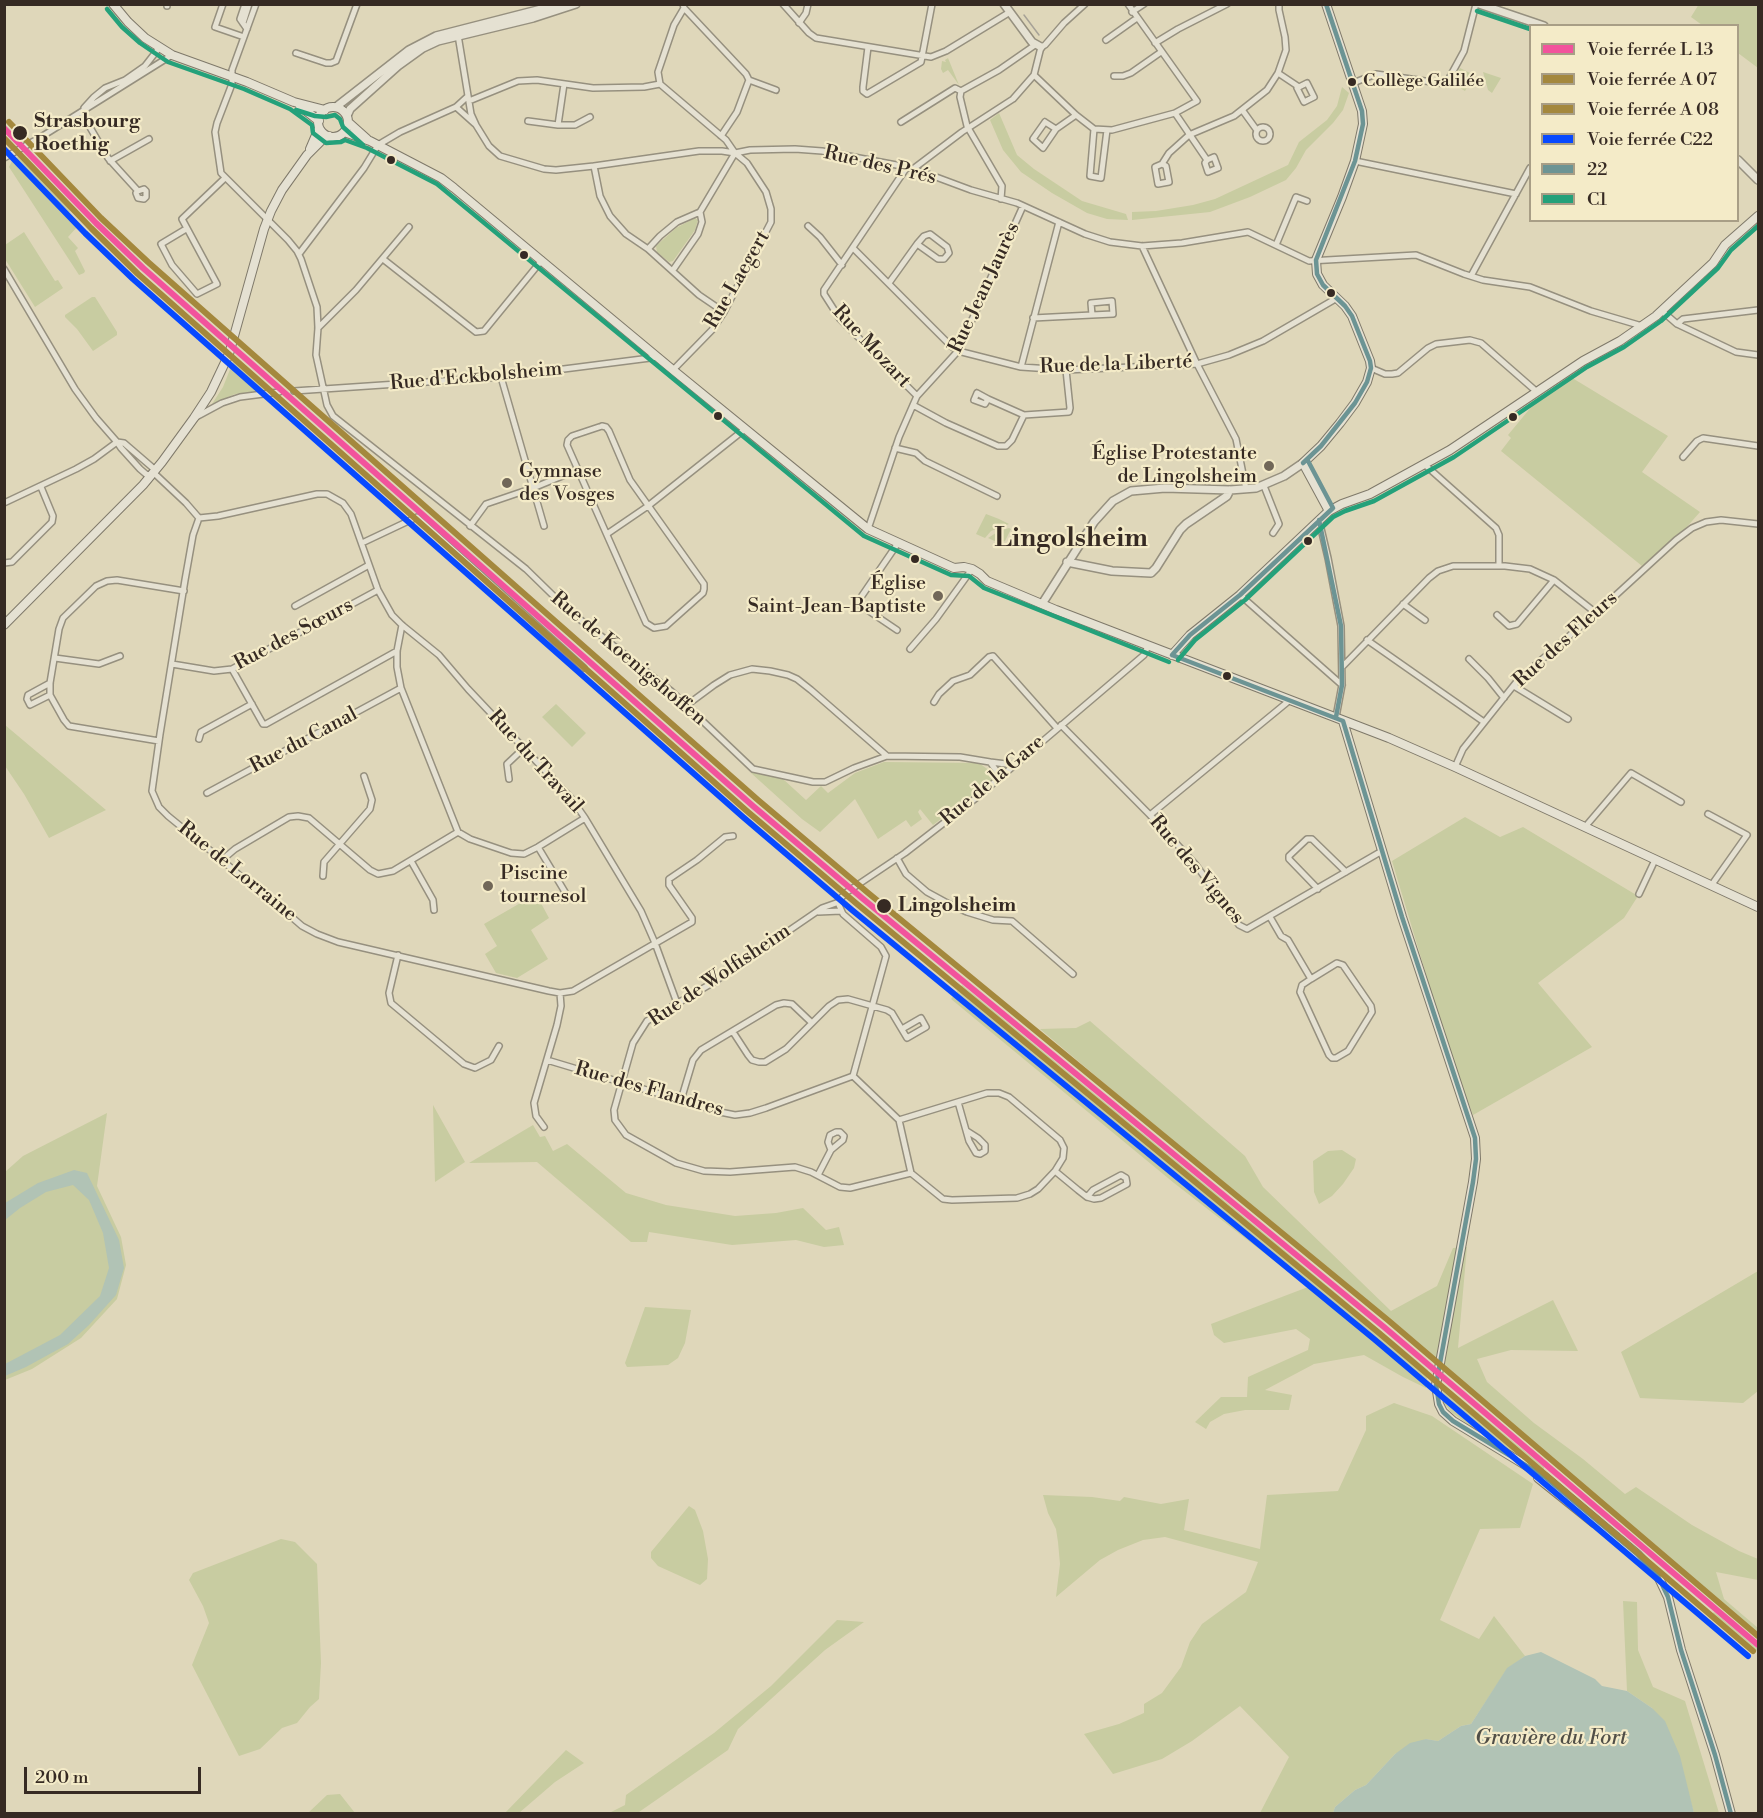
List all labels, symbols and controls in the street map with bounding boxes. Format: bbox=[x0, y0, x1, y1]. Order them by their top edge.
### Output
legend bbox=[1529, 24, 1739, 222]
text: Voie ferrée L 13 bbox=[1587, 38, 1713, 61]
text: Voie ferrée A 07 bbox=[1587, 68, 1717, 91]
place label: Collège Galilée bbox=[1363, 71, 1484, 93]
marker: Collège Galilée bbox=[1346, 76, 1358, 88]
text: Voie ferrée A 08 bbox=[1587, 98, 1719, 121]
place label: Strasbourg Roethig bbox=[34, 110, 140, 157]
marker: Strasbourg Roethig bbox=[11, 124, 29, 142]
text: Voie ferrée C22 bbox=[1587, 128, 1713, 151]
street label: Rue des Prés bbox=[821, 141, 939, 191]
unlabelled marker bbox=[385, 154, 397, 166]
text: 22 bbox=[1587, 158, 1608, 181]
text: C1 bbox=[1587, 188, 1607, 211]
street label: Rue Jean Jaurès bbox=[944, 219, 1026, 357]
street label: Rue Laegert bbox=[700, 227, 776, 333]
unlabelled marker bbox=[518, 249, 530, 261]
unlabelled marker bbox=[1325, 287, 1337, 299]
street label: Rue Mozart bbox=[827, 301, 915, 393]
street label: Rue de la Liberté bbox=[1039, 350, 1193, 380]
street label: Rue d'Eckbolsheim bbox=[389, 358, 563, 396]
unlabelled marker bbox=[712, 410, 724, 422]
unlabelled marker bbox=[1507, 411, 1519, 423]
place label: Église Protestante de Lingolsheim bbox=[1092, 442, 1257, 489]
marker: Église Protestante de Lingolsheim bbox=[1262, 459, 1276, 473]
place label: Gymnase des Vosges bbox=[519, 460, 615, 507]
marker: Gymnase des Vosges bbox=[500, 476, 514, 490]
district label: Lingolsheim bbox=[994, 524, 1148, 556]
unlabelled marker bbox=[1302, 535, 1314, 547]
unlabelled marker bbox=[909, 553, 921, 565]
place label: Église Saint-Jean-Baptiste bbox=[747, 572, 926, 619]
street label: Rue de Koenigshoffen bbox=[545, 587, 711, 731]
street label: Rue des Fleurs bbox=[1509, 587, 1623, 693]
marker: Église Saint-Jean-Baptiste bbox=[931, 589, 945, 603]
street label: Rue des Sœurs bbox=[230, 594, 358, 676]
unlabelled marker bbox=[1221, 670, 1233, 682]
street label: Rue du Canal bbox=[246, 703, 362, 779]
street label: Rue du Travail bbox=[482, 705, 588, 819]
street label: Rue de la Gare bbox=[936, 730, 1050, 832]
street label: Rue des Vignes bbox=[1144, 811, 1248, 929]
street label: Rue de Lorraine bbox=[173, 817, 301, 927]
place label: Piscine tournesol bbox=[500, 862, 586, 909]
marker: Piscine tournesol bbox=[481, 879, 495, 893]
place label: Lingolsheim bbox=[898, 894, 1016, 918]
marker: Lingolsheim bbox=[875, 897, 893, 915]
street label: Rue de Wolfisheim bbox=[644, 920, 796, 1032]
street label: Rue des Flandres bbox=[572, 1057, 726, 1123]
water label: Gravière du Fort bbox=[1475, 1726, 1627, 1752]
scale bar bbox=[27, 1755, 204, 1793]
text: 200 m bbox=[35, 1766, 89, 1789]

